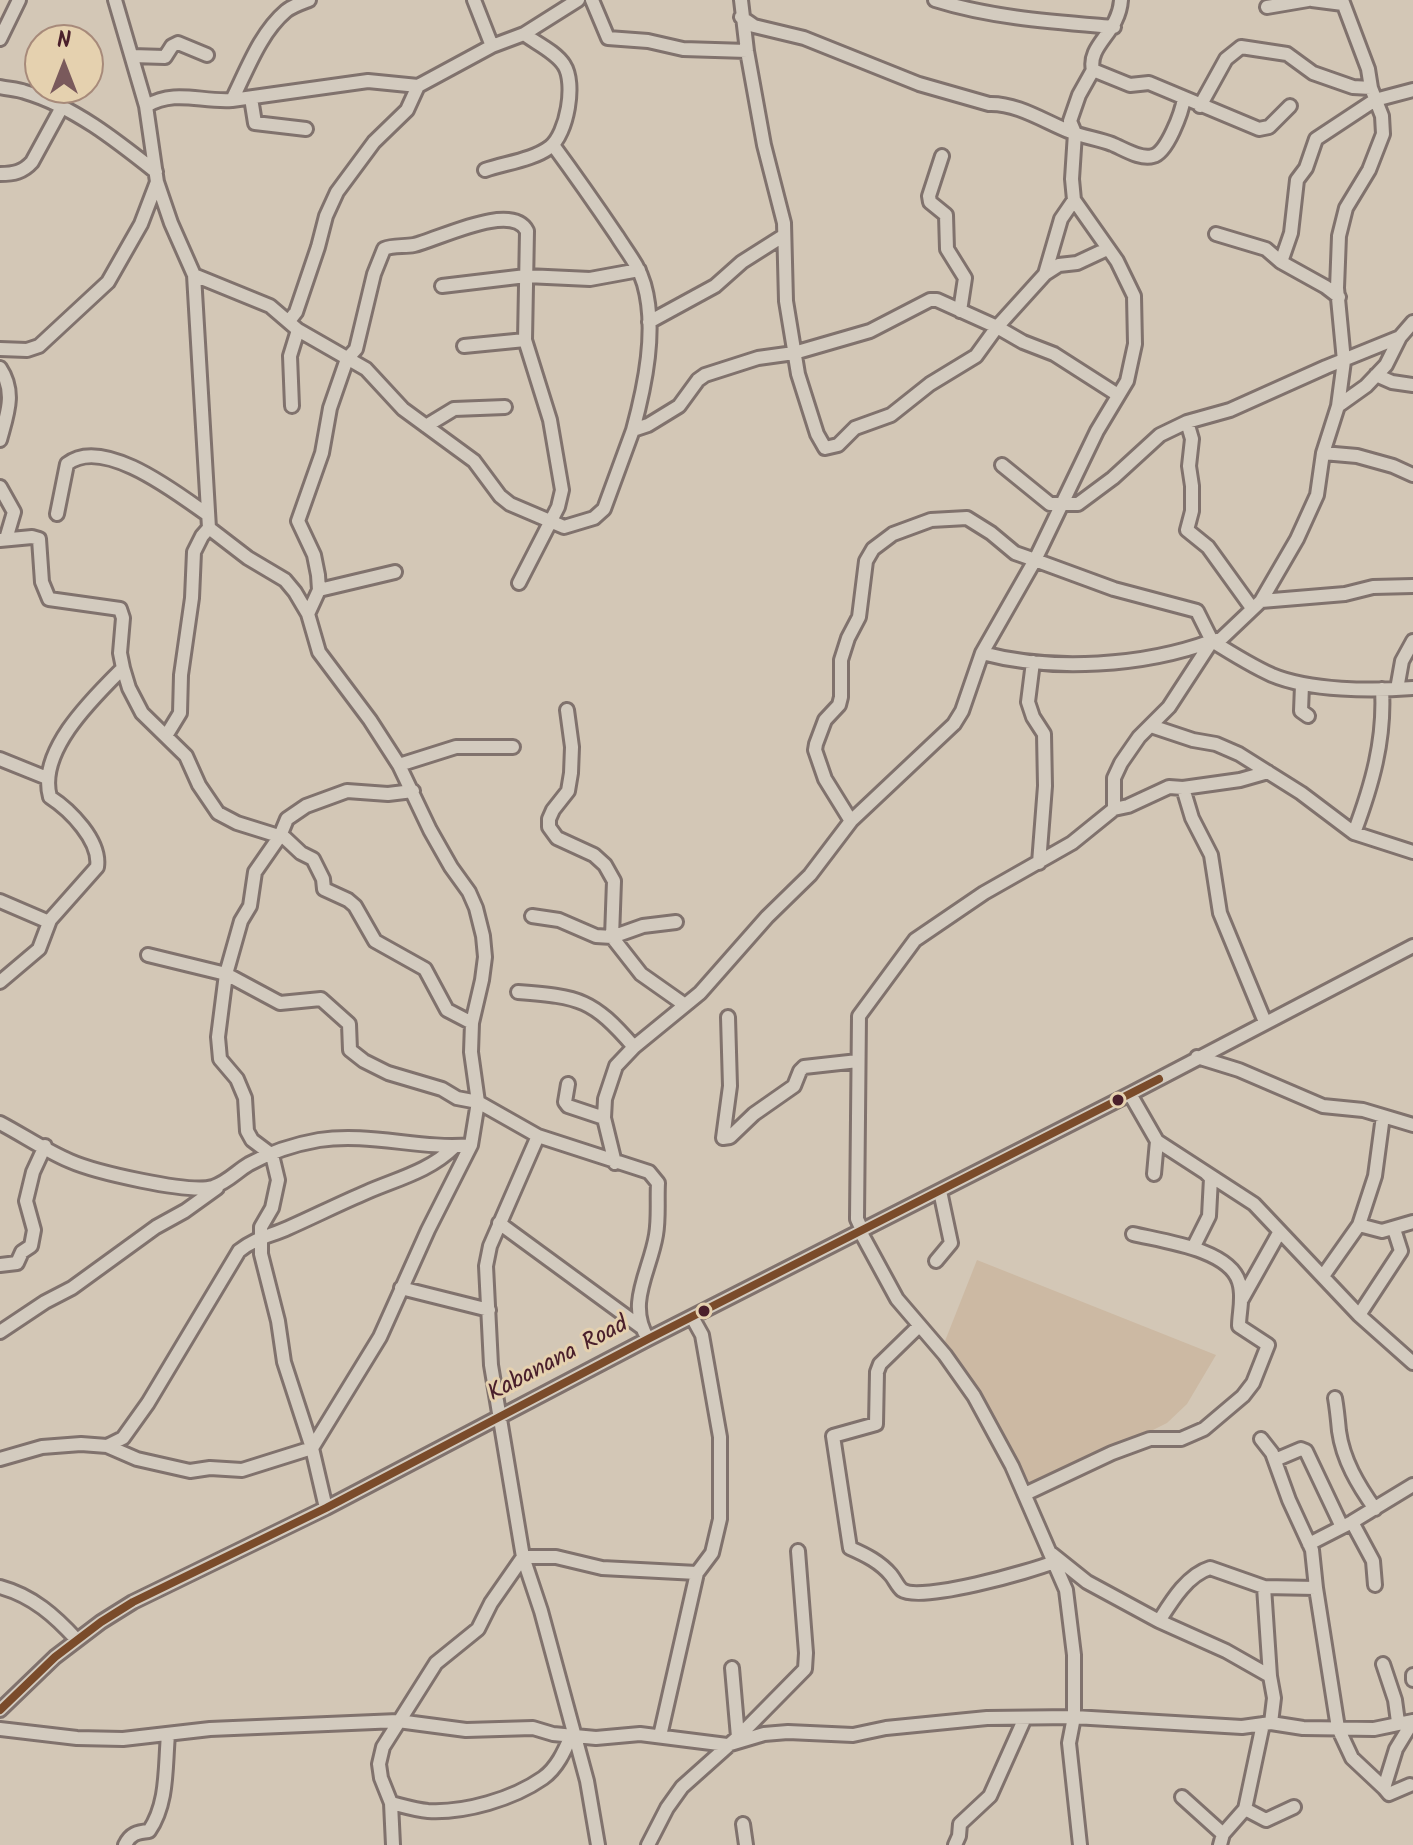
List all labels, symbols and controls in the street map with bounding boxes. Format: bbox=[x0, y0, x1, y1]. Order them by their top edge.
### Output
north arrow bbox=[24, 24, 104, 104]
text: N bbox=[57, 24, 71, 59]
unlabelled marker bbox=[1110, 1092, 1126, 1108]
unlabelled marker bbox=[696, 1303, 712, 1319]
street label: Kabanana Road bbox=[484, 1312, 634, 1410]

